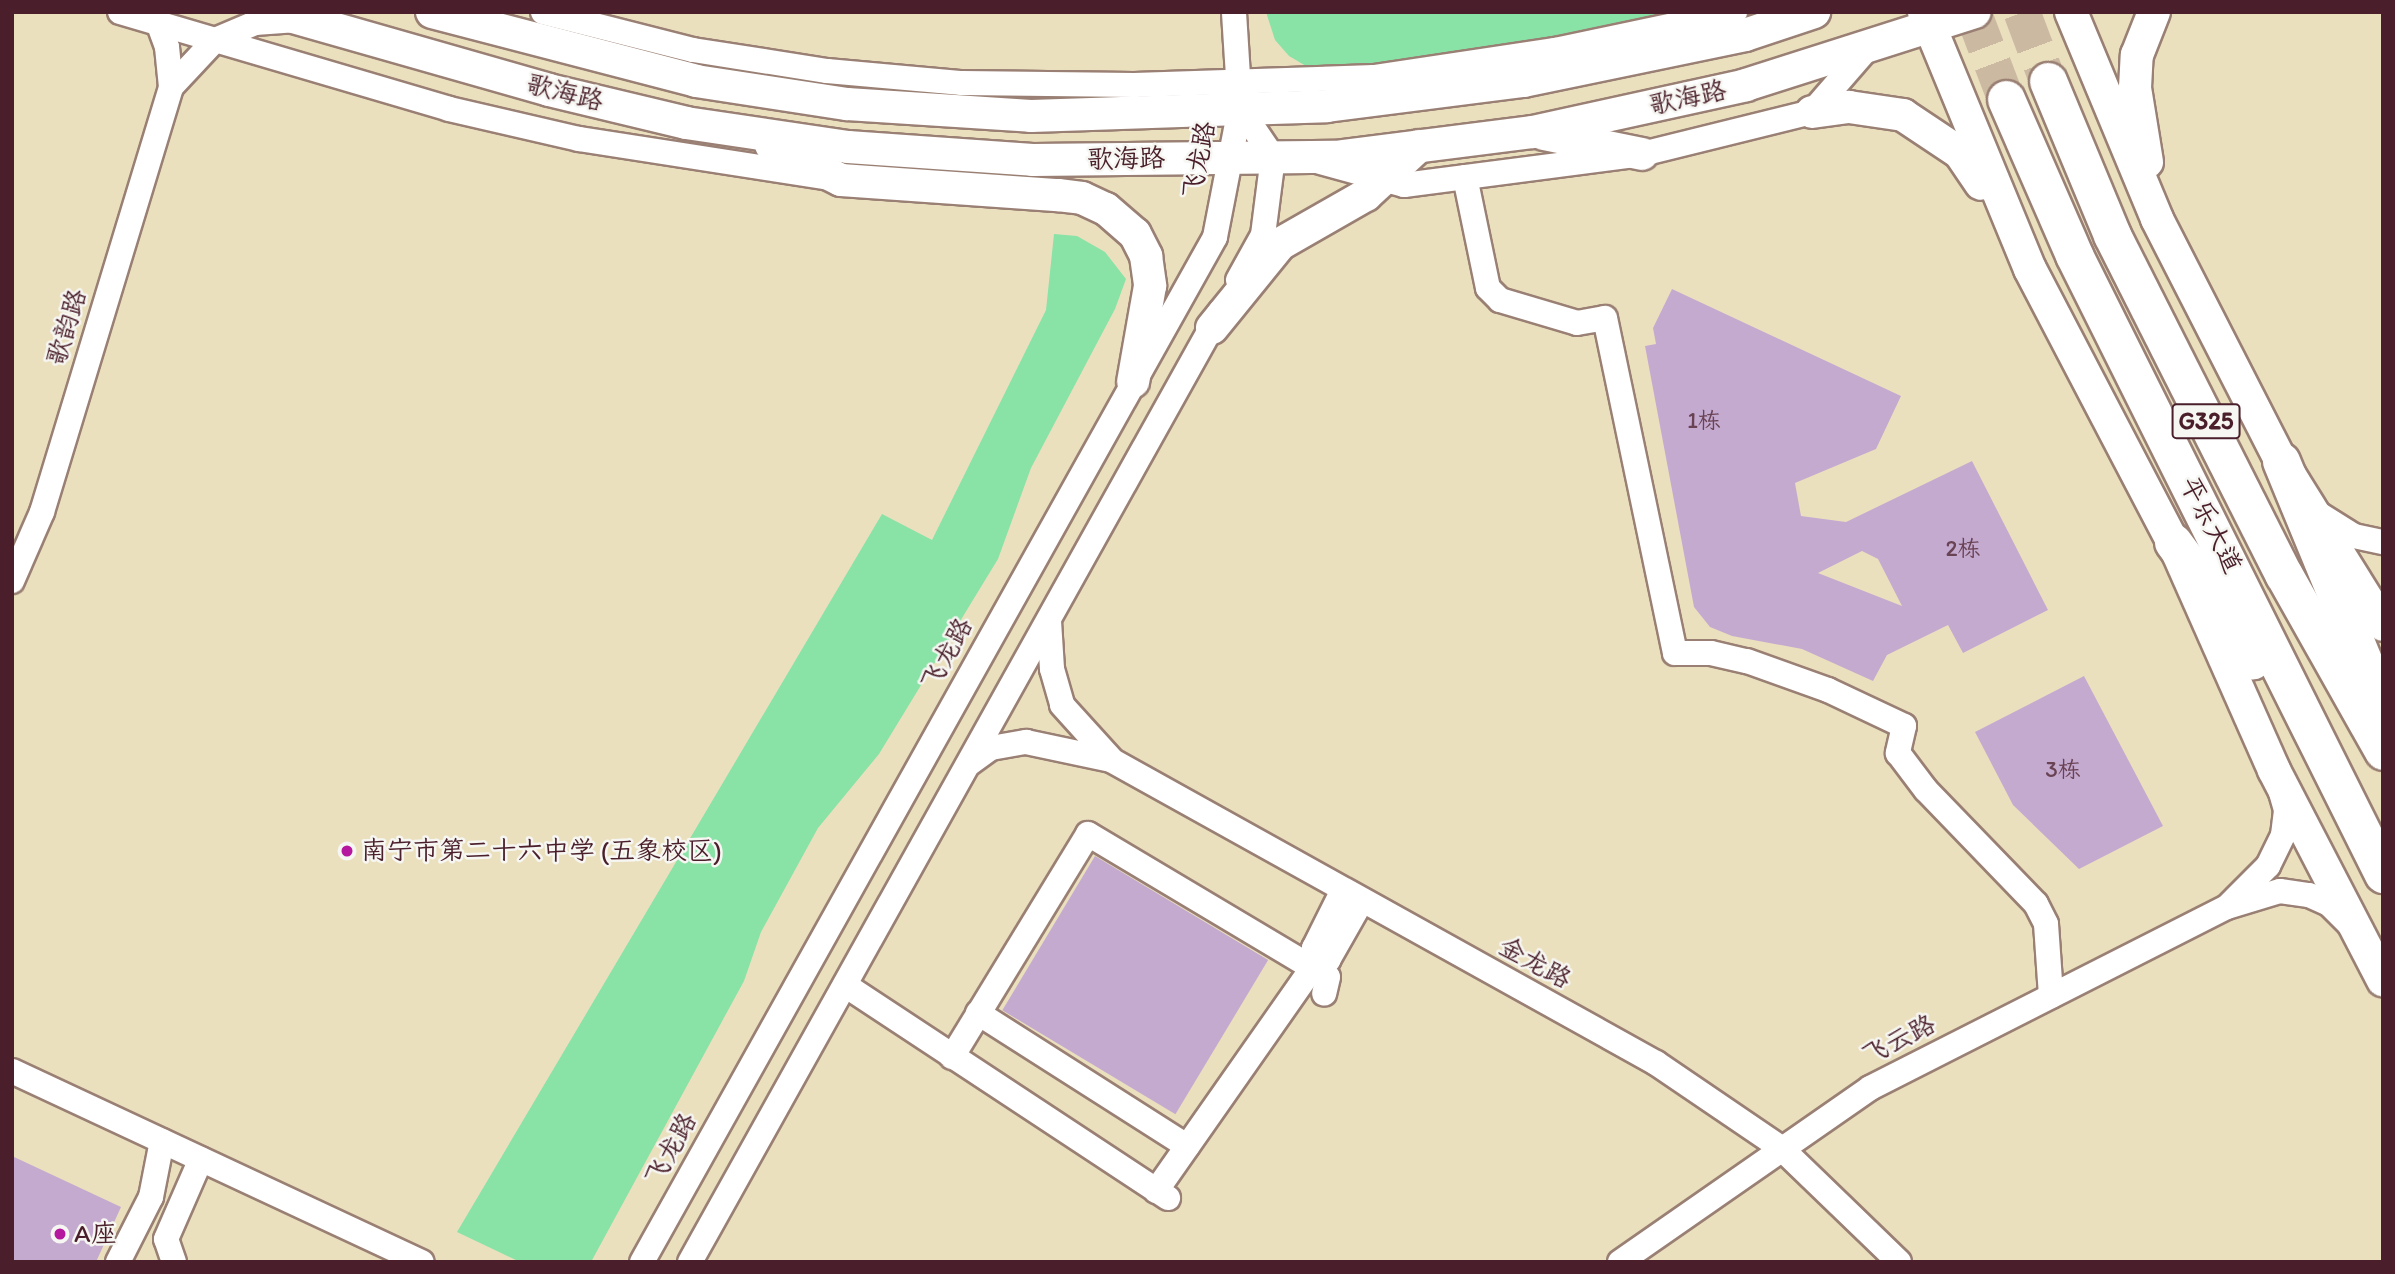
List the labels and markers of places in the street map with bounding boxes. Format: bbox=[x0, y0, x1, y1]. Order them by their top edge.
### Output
place label: 南宁市第二十六中学 (五象校区) bbox=[361, 835, 722, 867]
marker: 南宁市第二十六中学 (五象校区) bbox=[339, 843, 355, 859]
place label: A座 bbox=[74, 1218, 117, 1250]
marker: A座 bbox=[52, 1226, 68, 1242]

